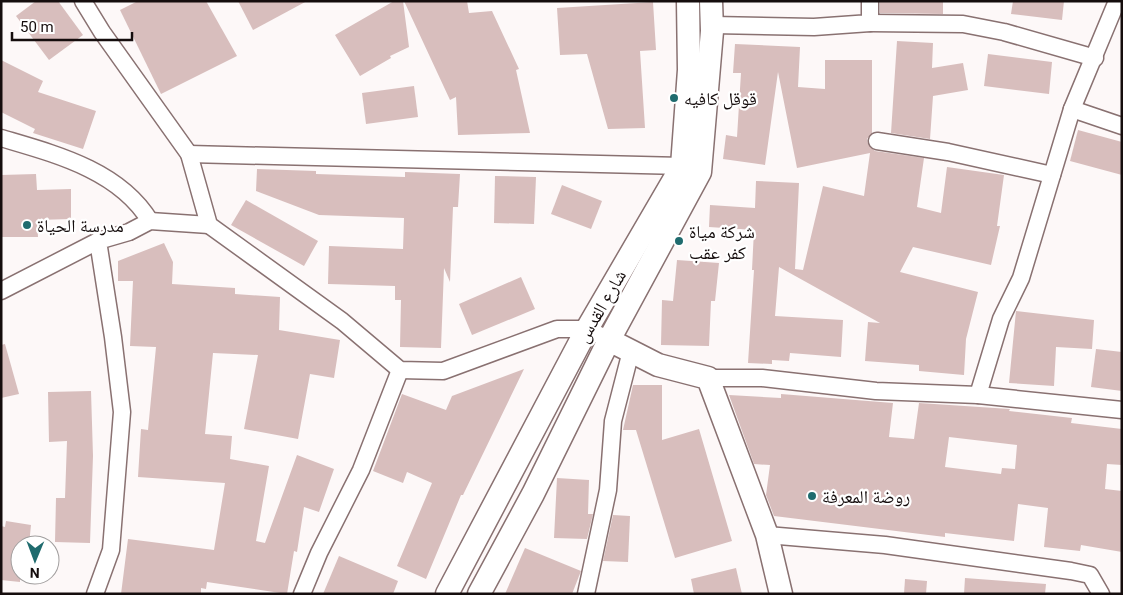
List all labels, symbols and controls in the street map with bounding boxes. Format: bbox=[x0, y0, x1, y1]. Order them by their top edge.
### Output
scale bar bbox=[12, 10, 132, 42]
text: 50 m bbox=[20, 18, 54, 36]
place label: قوقل كافيه bbox=[684, 88, 757, 110]
marker: قوقل كافيه bbox=[668, 92, 680, 104]
place label: مدرسة الحياة bbox=[37, 215, 124, 236]
marker: مدرسة الحياة bbox=[21, 219, 33, 231]
place label: شركة مياة كفر عقب bbox=[689, 221, 755, 263]
marker: شركة مياة كفر عقب bbox=[673, 235, 685, 247]
street label: شارع القدس bbox=[572, 266, 631, 347]
place label: روضة المعرفة bbox=[822, 486, 910, 507]
marker: روضة المعرفة bbox=[806, 490, 818, 502]
north arrow bbox=[10, 535, 60, 585]
text: N bbox=[30, 565, 40, 581]

